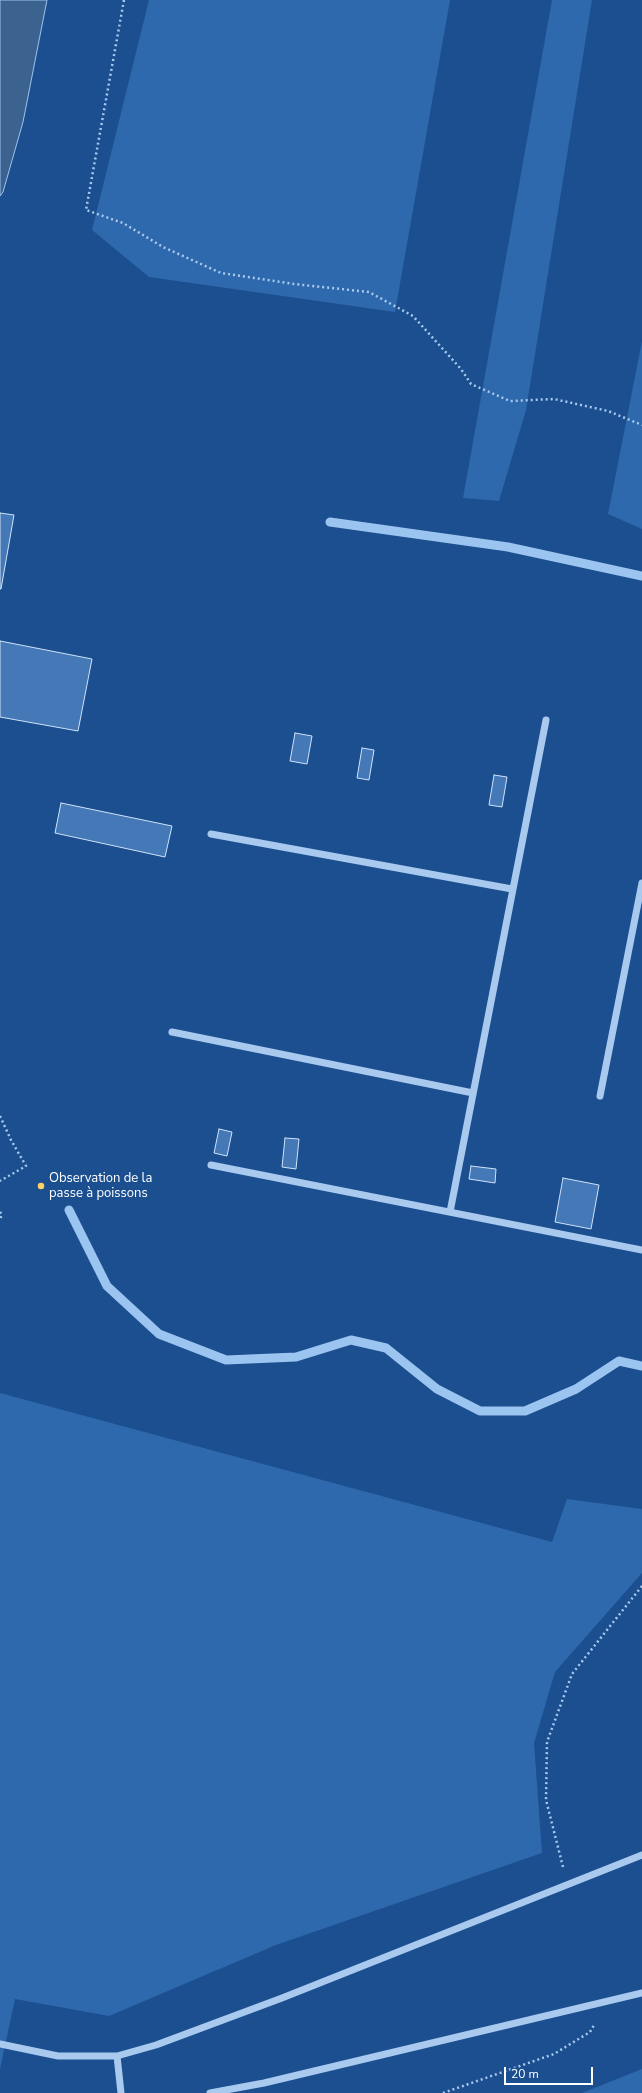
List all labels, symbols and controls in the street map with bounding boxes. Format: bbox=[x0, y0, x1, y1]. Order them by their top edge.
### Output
place label: Observation de la passe à poissons bbox=[49, 1171, 152, 1202]
marker: Observation de la passe à poissons bbox=[36, 1181, 46, 1191]
scale bar bbox=[506, 2059, 595, 2085]
text: 20 m bbox=[511, 2066, 539, 2082]

